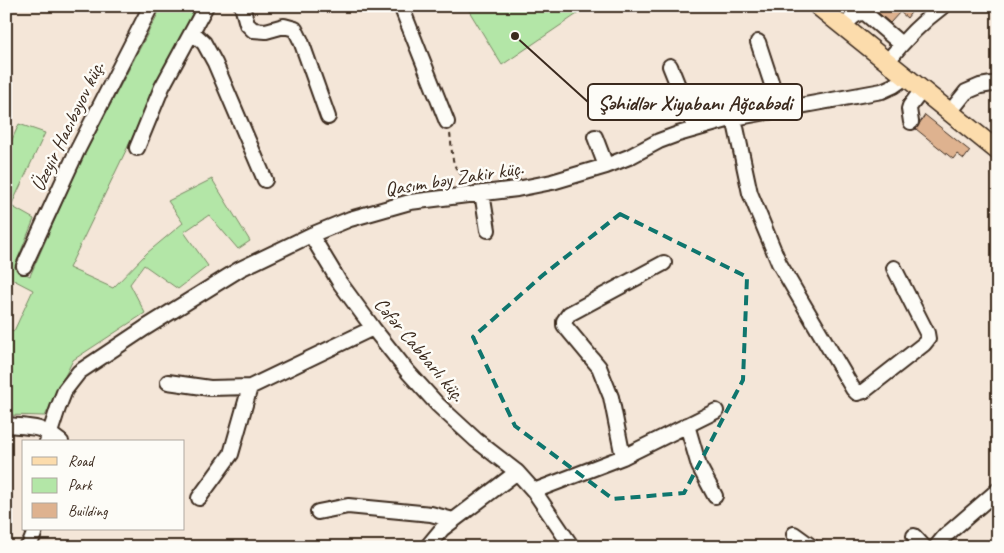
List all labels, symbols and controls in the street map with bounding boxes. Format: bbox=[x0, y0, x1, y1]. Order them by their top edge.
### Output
street label: Üzeyir Hacıbəyov küç. bbox=[25, 57, 110, 195]
callout: Şəhidlər Xiyabanı Ağcabədi bbox=[588, 84, 802, 120]
text: Şəhidlər Xiyabanı Ağcabədi bbox=[598, 90, 795, 117]
street label: Qasım bəy Zakir küç. bbox=[383, 155, 525, 202]
street label: Cəfər Cabbarlı küç. bbox=[369, 292, 471, 407]
legend bbox=[22, 440, 185, 530]
text: Road bbox=[68, 452, 95, 471]
text: Park bbox=[68, 476, 93, 495]
text: Building bbox=[68, 502, 108, 521]

